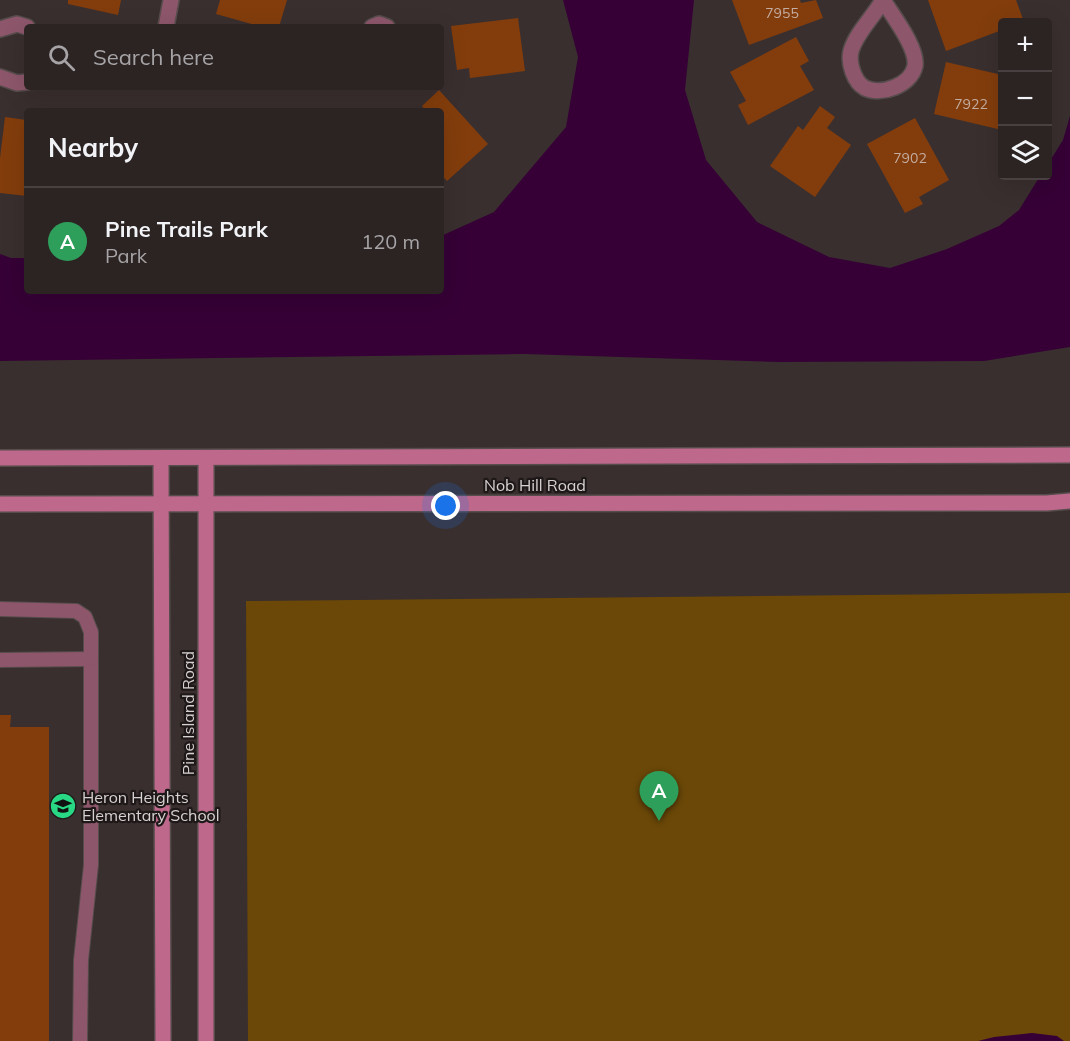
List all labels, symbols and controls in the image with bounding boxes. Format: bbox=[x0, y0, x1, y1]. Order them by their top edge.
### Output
house number: 7955 bbox=[765, 4, 799, 22]
map controls bbox=[998, 18, 1052, 180]
button: + bbox=[998, 18, 1052, 72]
search box bbox=[24, 24, 444, 90]
icon: search bbox=[45, 41, 78, 74]
text: Search here bbox=[93, 43, 214, 71]
button: − bbox=[998, 72, 1052, 126]
house number: 7922 bbox=[954, 95, 988, 113]
button: layers bbox=[998, 126, 1052, 180]
text: Nearby bbox=[48, 131, 138, 164]
house number: 7902 bbox=[893, 149, 927, 167]
text: Pine Trails Park bbox=[105, 215, 268, 243]
text: A bbox=[60, 229, 75, 254]
text: 120 m bbox=[361, 229, 420, 254]
text: Park bbox=[105, 243, 147, 268]
street label: Nob Hill Road bbox=[484, 475, 586, 495]
your location bbox=[431, 491, 460, 520]
street label: Pine Island Road bbox=[178, 651, 198, 775]
pin: A bbox=[640, 772, 678, 821]
place label: Heron Heights Elementary School bbox=[82, 787, 220, 825]
school or university icon: Heron Heights Elementary School bbox=[48, 791, 78, 821]

